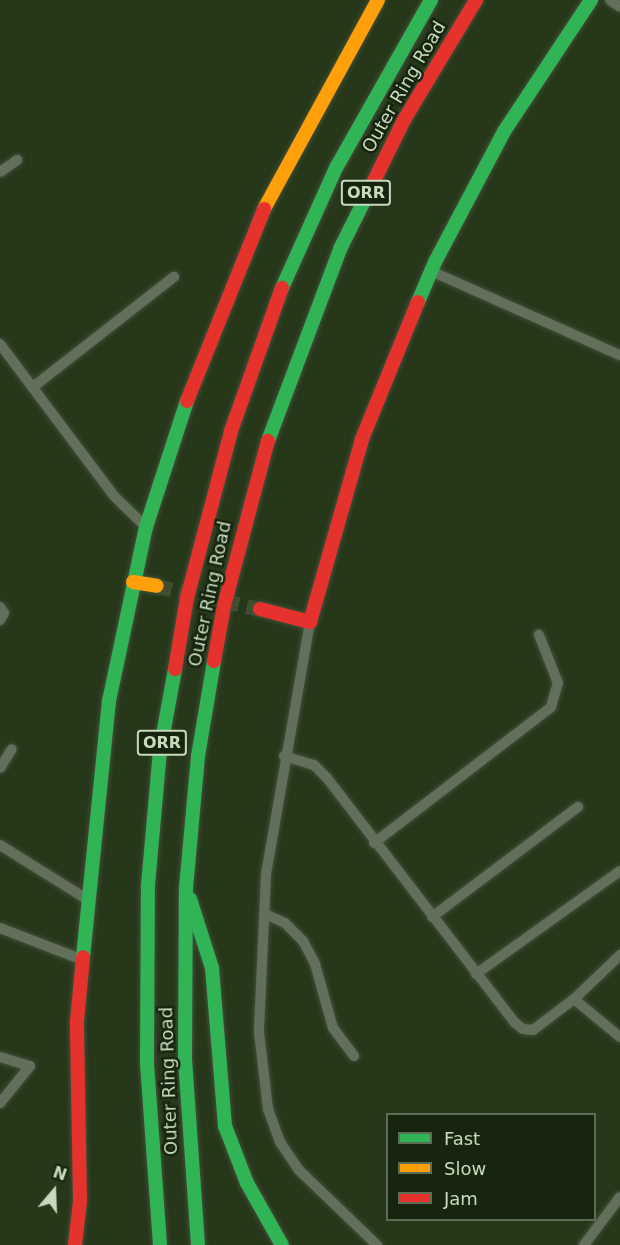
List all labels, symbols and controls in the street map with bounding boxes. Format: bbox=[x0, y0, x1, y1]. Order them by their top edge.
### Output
street label: Outer Ring Road bbox=[358, 17, 450, 157]
road number: ORR bbox=[340, 180, 392, 206]
street label: Outer Ring Road bbox=[184, 519, 236, 669]
road number: ORR bbox=[136, 730, 188, 756]
street label: Outer Ring Road bbox=[156, 1007, 182, 1155]
legend bbox=[386, 1113, 596, 1221]
text: Fast bbox=[444, 1128, 480, 1149]
text: Slow bbox=[444, 1158, 486, 1179]
north arrow bbox=[24, 1161, 84, 1221]
text: N bbox=[51, 1162, 69, 1185]
text: Jam bbox=[444, 1188, 478, 1209]

